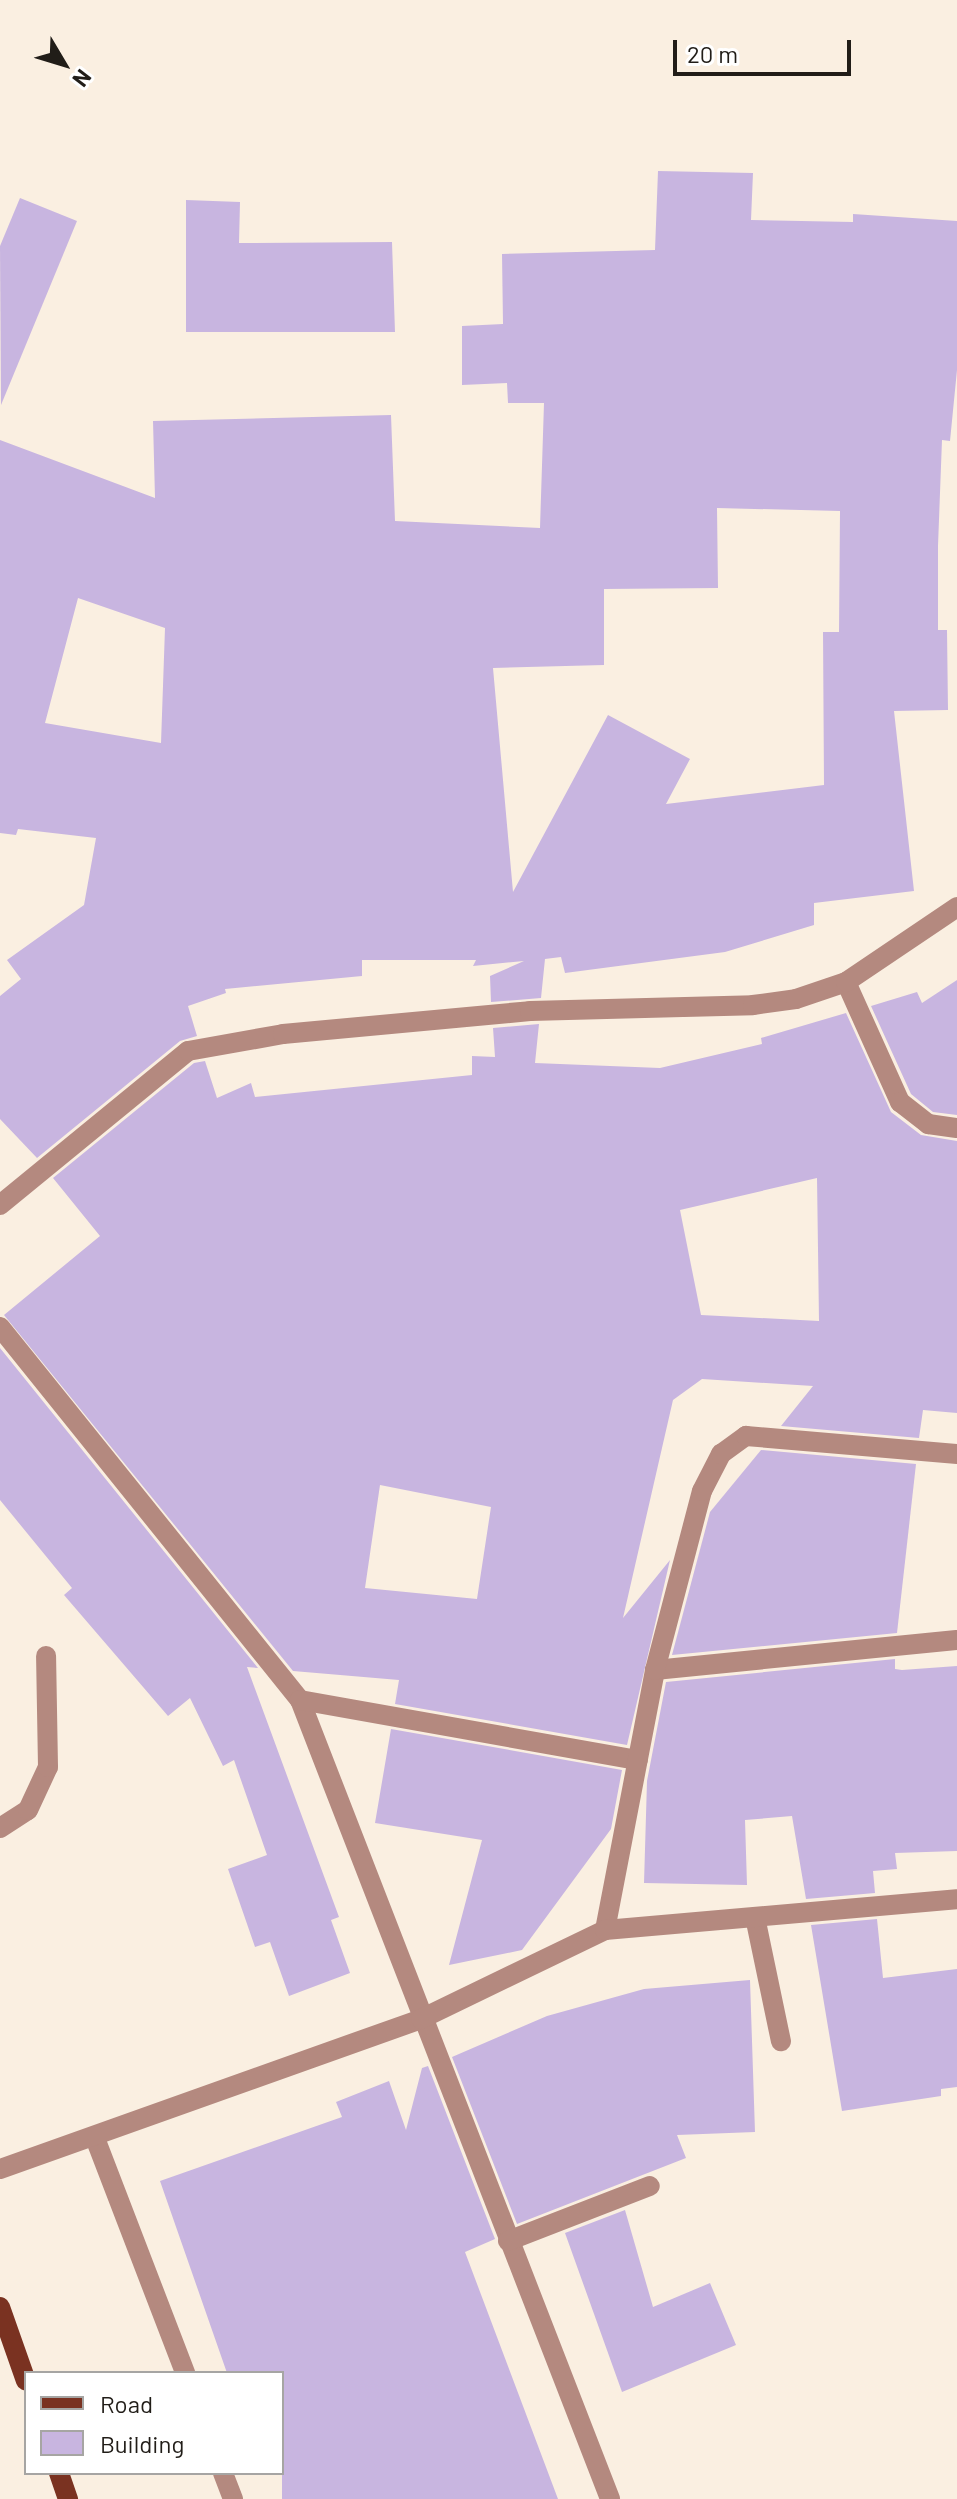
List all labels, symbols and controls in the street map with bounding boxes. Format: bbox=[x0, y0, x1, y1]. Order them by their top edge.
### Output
north arrow bbox=[24, 24, 104, 104]
scale bar bbox=[677, 24, 855, 74]
text: 20 m bbox=[687, 39, 738, 68]
text: N bbox=[68, 65, 98, 93]
legend bbox=[24, 2371, 284, 2475]
text: Road bbox=[100, 2389, 153, 2418]
text: Building bbox=[100, 2429, 184, 2458]

